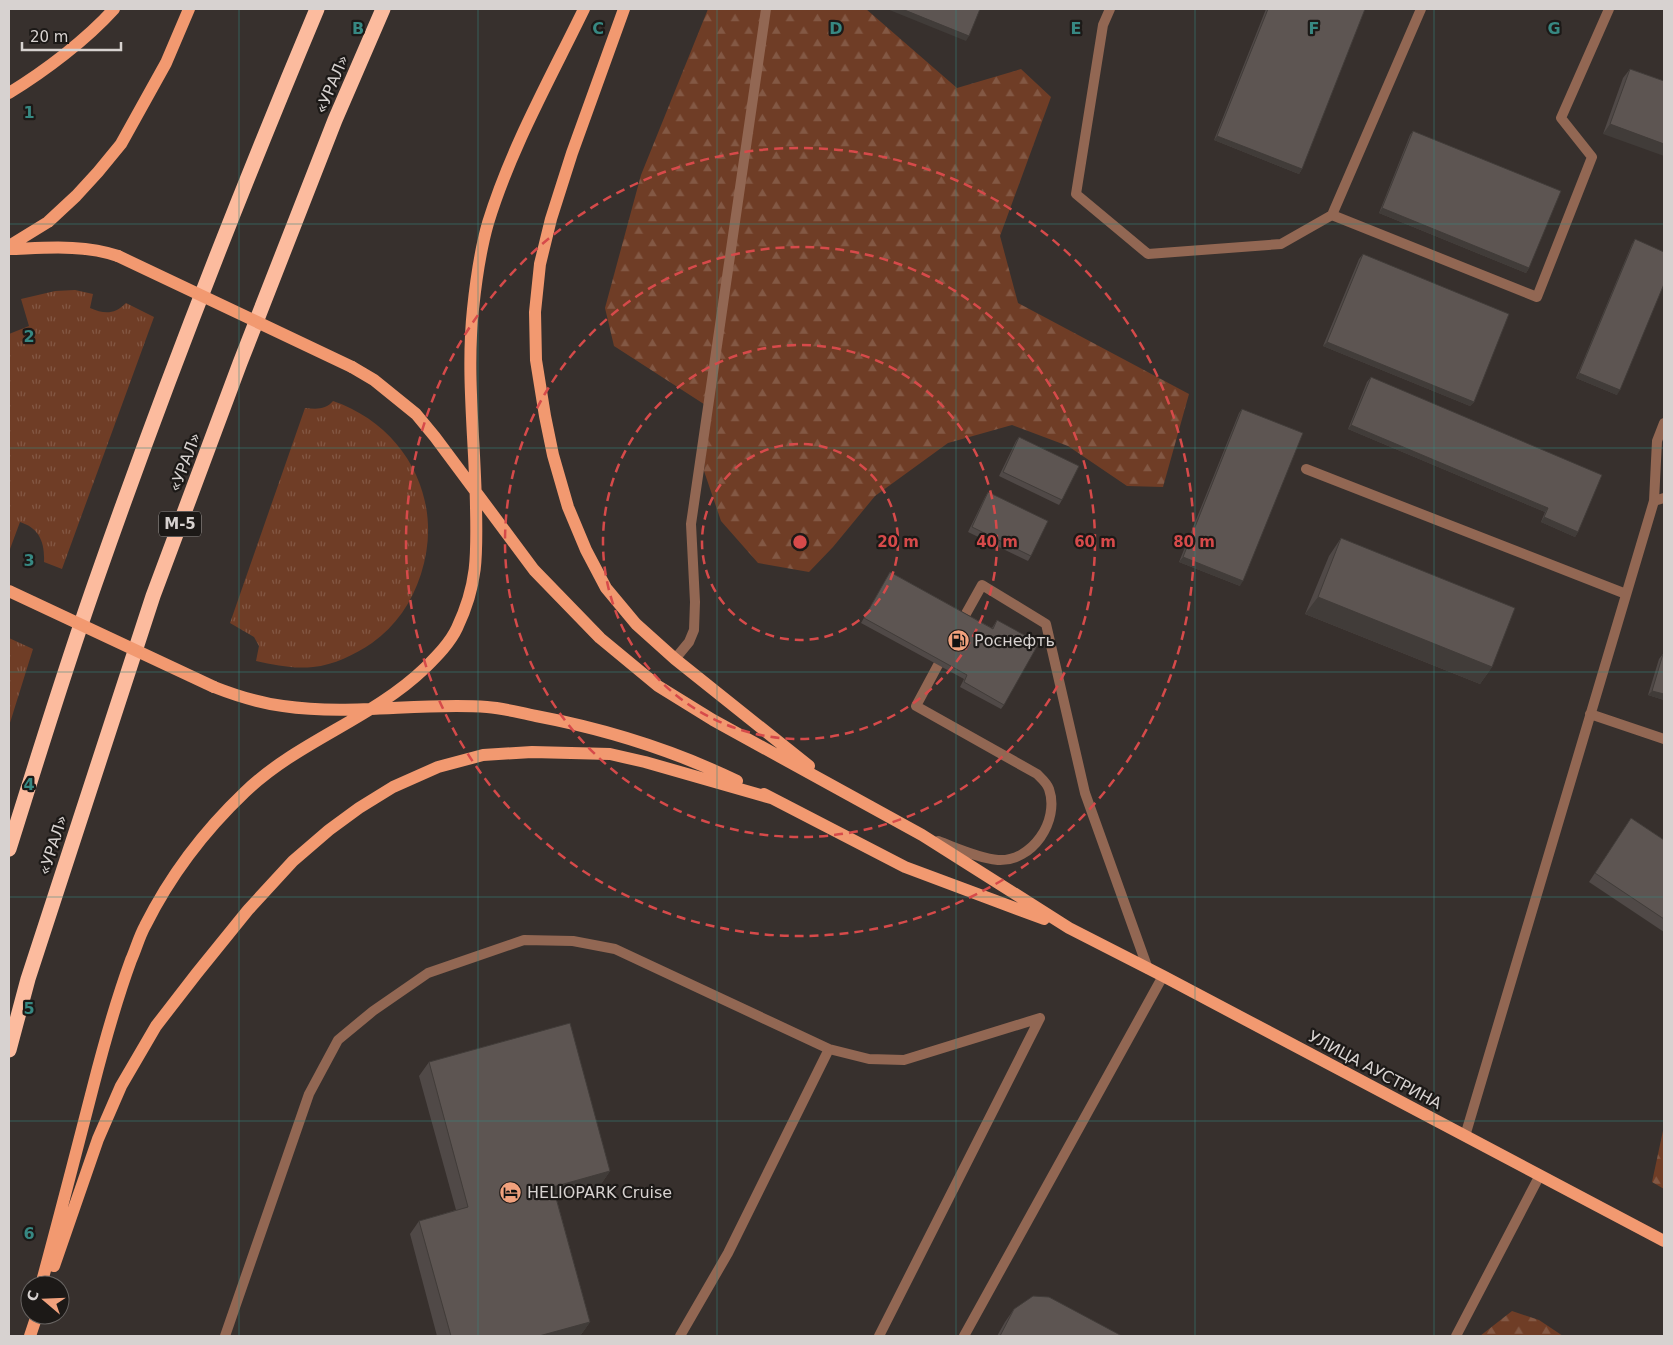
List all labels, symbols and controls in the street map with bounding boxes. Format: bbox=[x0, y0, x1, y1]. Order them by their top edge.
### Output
text: B bbox=[352, 19, 364, 38]
text: C bbox=[592, 19, 604, 38]
text: D bbox=[829, 19, 843, 38]
text: E bbox=[1071, 19, 1081, 38]
text: F bbox=[1309, 19, 1319, 38]
text: G bbox=[1547, 19, 1561, 38]
scale bar bbox=[22, 20, 121, 52]
text: 20 m bbox=[30, 28, 68, 46]
street label: «УРАЛ» bbox=[311, 52, 353, 116]
text: 1 bbox=[23, 103, 35, 122]
text: 2 bbox=[23, 327, 35, 346]
street label: «УРАЛ» bbox=[165, 430, 205, 494]
road number: М-5 bbox=[159, 512, 201, 536]
centre of rings bbox=[791, 533, 809, 551]
text: 20 m bbox=[877, 533, 919, 551]
text: 40 m bbox=[976, 533, 1018, 551]
text: 60 m bbox=[1074, 533, 1116, 551]
text: 80 m bbox=[1173, 533, 1215, 551]
text: 3 bbox=[23, 551, 35, 570]
fuel station icon: Роснефть bbox=[946, 628, 970, 652]
place label: Роснефть bbox=[974, 631, 1055, 650]
text: 4 bbox=[23, 775, 35, 794]
street label: «УРАЛ» bbox=[34, 813, 72, 877]
text: 5 bbox=[23, 999, 35, 1018]
street label: УЛИЦА АУСТРИНА bbox=[1305, 1027, 1445, 1113]
hotel icon: HELIOPARK Cruise bbox=[499, 1180, 523, 1204]
place label: HELIOPARK Cruise bbox=[527, 1183, 672, 1202]
text: 6 bbox=[23, 1224, 35, 1243]
north arrow bbox=[20, 1275, 70, 1325]
text: С bbox=[23, 1288, 42, 1303]

